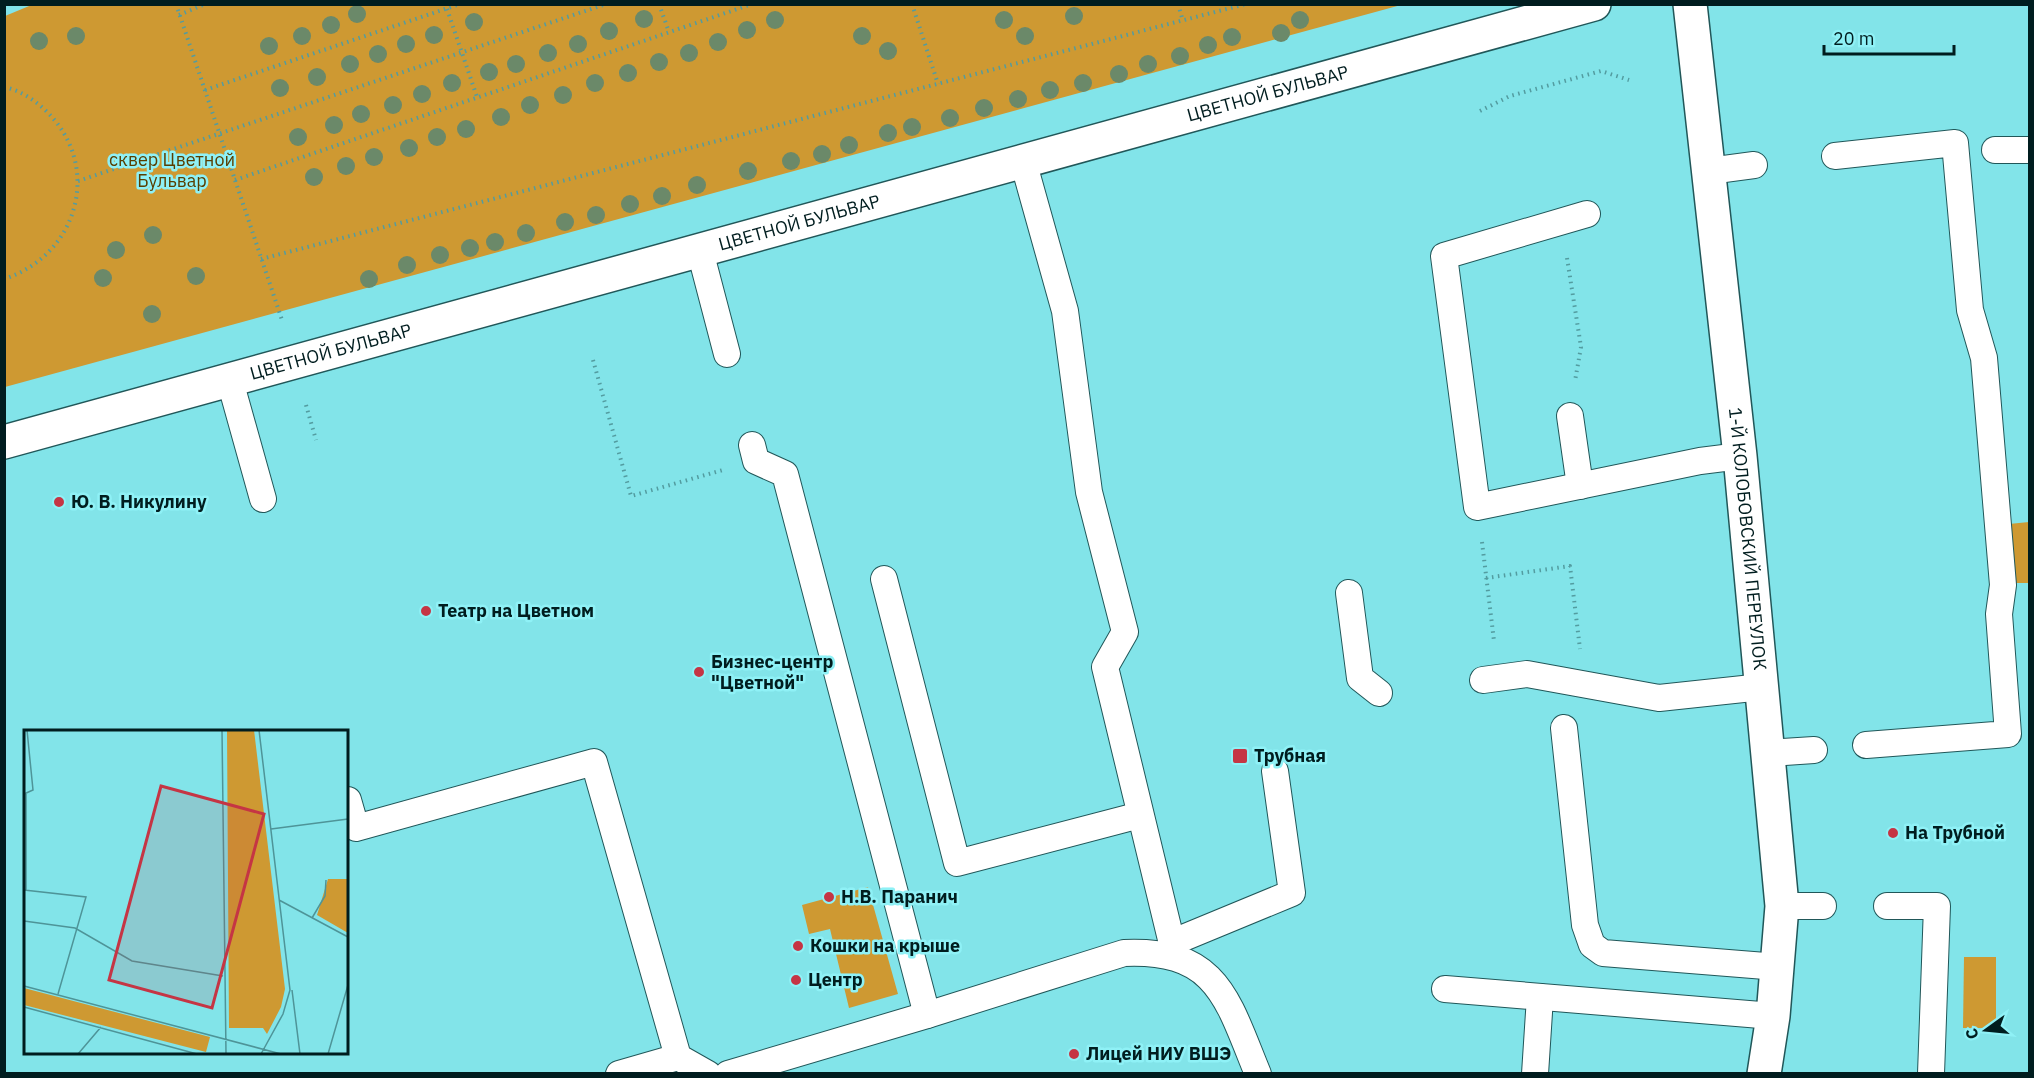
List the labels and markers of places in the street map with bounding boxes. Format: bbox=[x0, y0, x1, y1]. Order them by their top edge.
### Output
place label: Ю. В. Никулину bbox=[71, 490, 207, 513]
marker: Ю. В. Никулину bbox=[52, 495, 66, 509]
place label: Театр на Цветном bbox=[438, 599, 594, 622]
marker: Театр на Цветном bbox=[419, 604, 433, 618]
place label: Бизнес-центр "Цветной" bbox=[711, 650, 833, 694]
marker: Бизнес-центр "Цветной" bbox=[692, 665, 706, 679]
place label: Трубная bbox=[1254, 744, 1326, 767]
marker: Трубная bbox=[1231, 747, 1249, 765]
place label: На Трубной bbox=[1905, 821, 2005, 844]
marker: На Трубной bbox=[1886, 826, 1900, 840]
place label: Н.В. Паранич bbox=[841, 885, 958, 908]
marker: Н.В. Паранич bbox=[822, 890, 836, 904]
place label: Кошки на крыше bbox=[810, 934, 960, 957]
marker: Кошки на крыше bbox=[791, 939, 805, 953]
place label: Центр bbox=[808, 968, 863, 991]
marker: Центр bbox=[789, 973, 803, 987]
place label: Лицей НИУ ВШЭ bbox=[1086, 1042, 1231, 1065]
marker: Лицей НИУ ВШЭ bbox=[1067, 1047, 1081, 1061]

